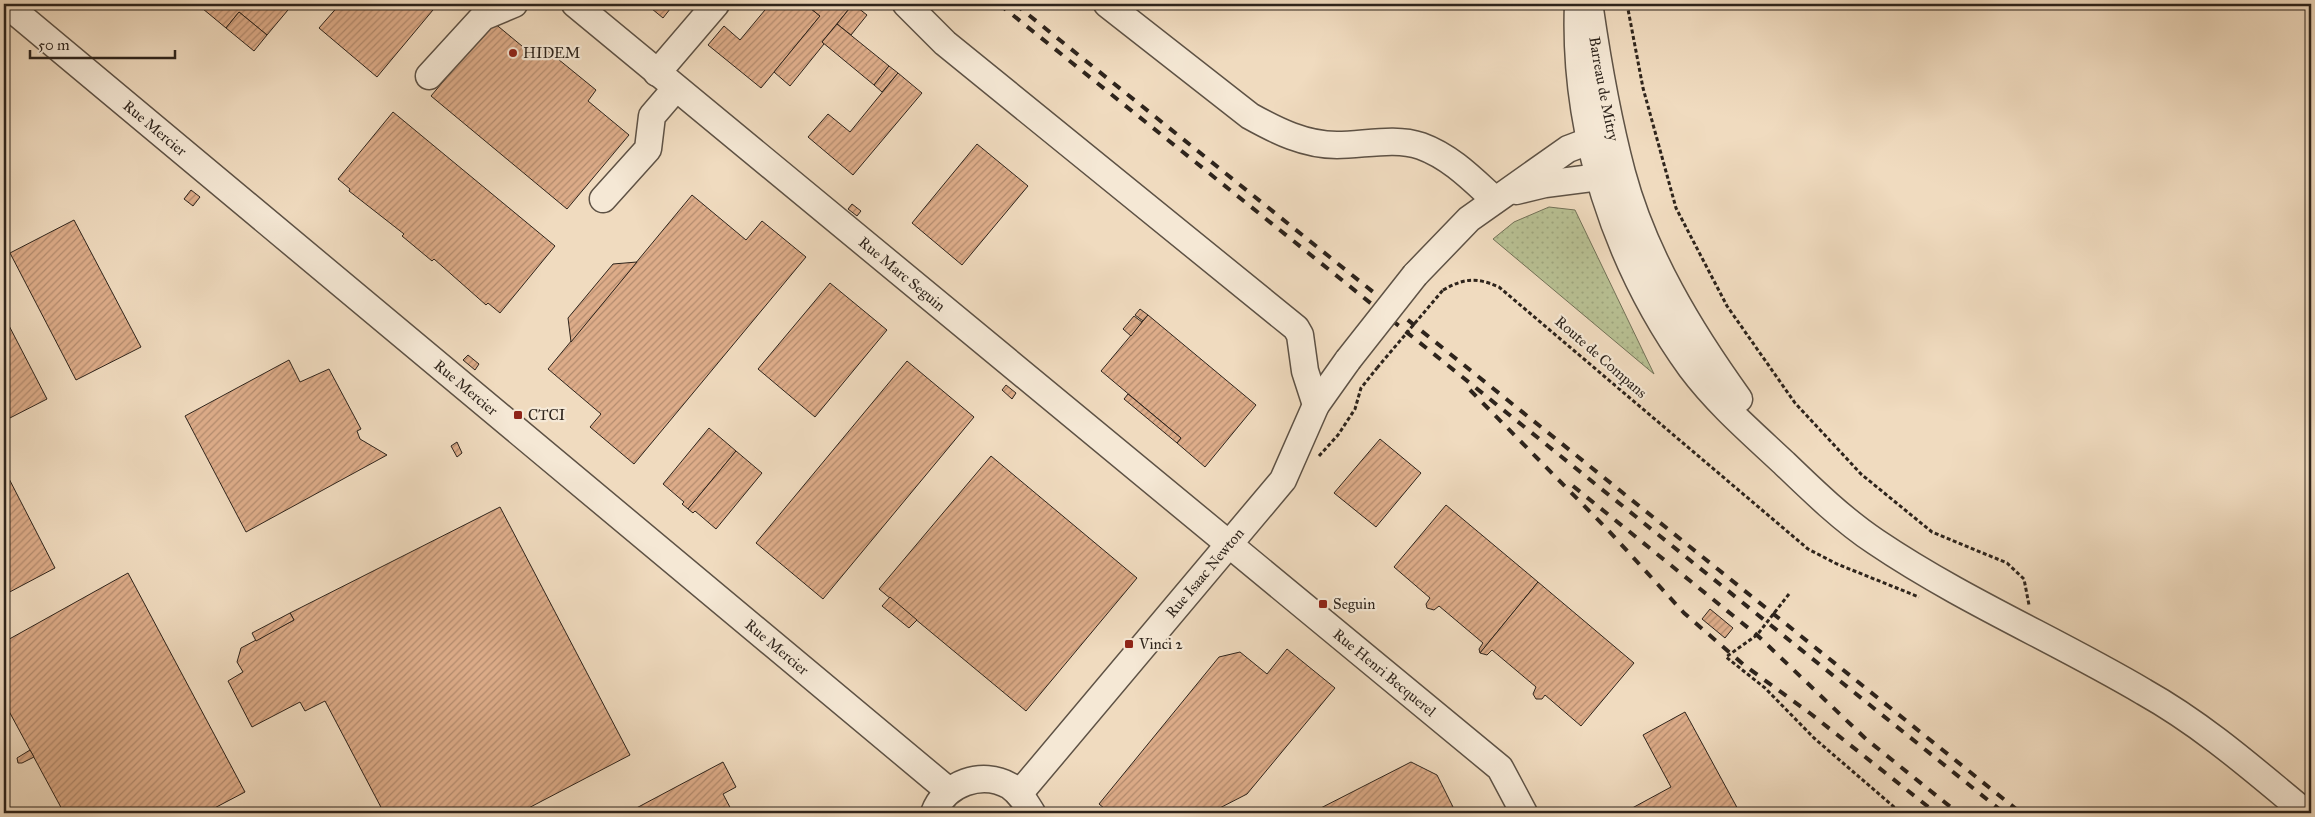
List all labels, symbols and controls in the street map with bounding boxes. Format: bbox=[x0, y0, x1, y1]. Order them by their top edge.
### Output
scale bar bbox=[30, 28, 175, 60]
street label: Barreau de Mitry bbox=[1585, 35, 1623, 144]
text: 50 m bbox=[38, 36, 70, 54]
place label: HIDEM bbox=[523, 44, 580, 62]
marker: HIDEM bbox=[507, 47, 519, 59]
street label: Rue Mercier bbox=[119, 97, 191, 160]
street label: Rue Marc Seguin bbox=[855, 233, 949, 315]
street label: Route de Compans bbox=[1551, 312, 1651, 402]
street label: Rue Mercier bbox=[430, 356, 502, 420]
place label: CTCI bbox=[528, 406, 565, 424]
marker: CTCI bbox=[512, 409, 524, 421]
street label: Rue Isaac Newton bbox=[1162, 524, 1248, 621]
place label: Seguin bbox=[1333, 595, 1375, 613]
marker: Seguin bbox=[1317, 598, 1329, 610]
street label: Rue Mercier bbox=[741, 616, 813, 679]
street label: Rue Henri Becquerel bbox=[1330, 625, 1440, 721]
place label: Vinci 2 bbox=[1138, 635, 1183, 653]
marker: Vinci 2 bbox=[1123, 638, 1135, 650]

